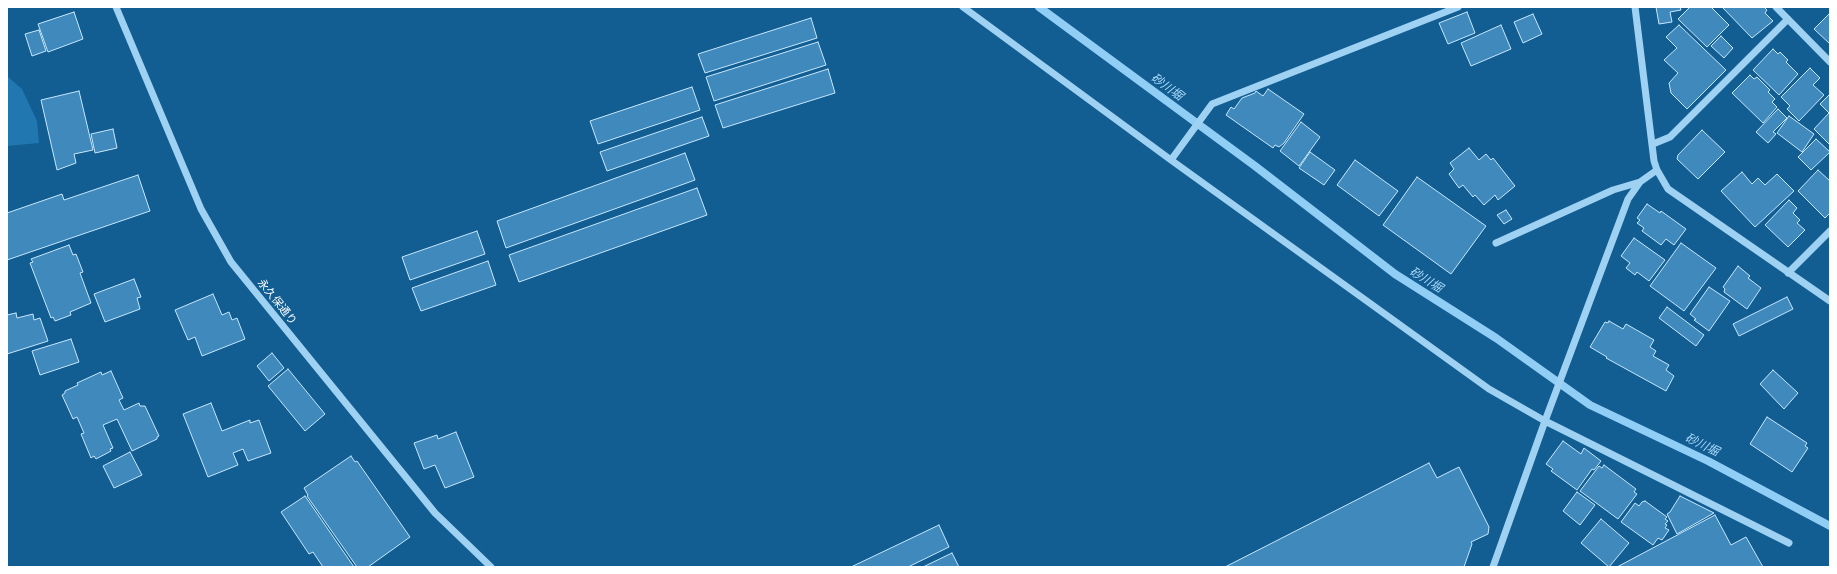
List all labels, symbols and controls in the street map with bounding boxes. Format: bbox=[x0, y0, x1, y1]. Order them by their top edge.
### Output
water label: 砂川堀 bbox=[1148, 71, 1186, 103]
water label: 砂川堀 bbox=[1407, 264, 1445, 296]
street label: 永久保通り bbox=[255, 276, 299, 328]
water label: 砂川堀 bbox=[1683, 431, 1721, 459]

